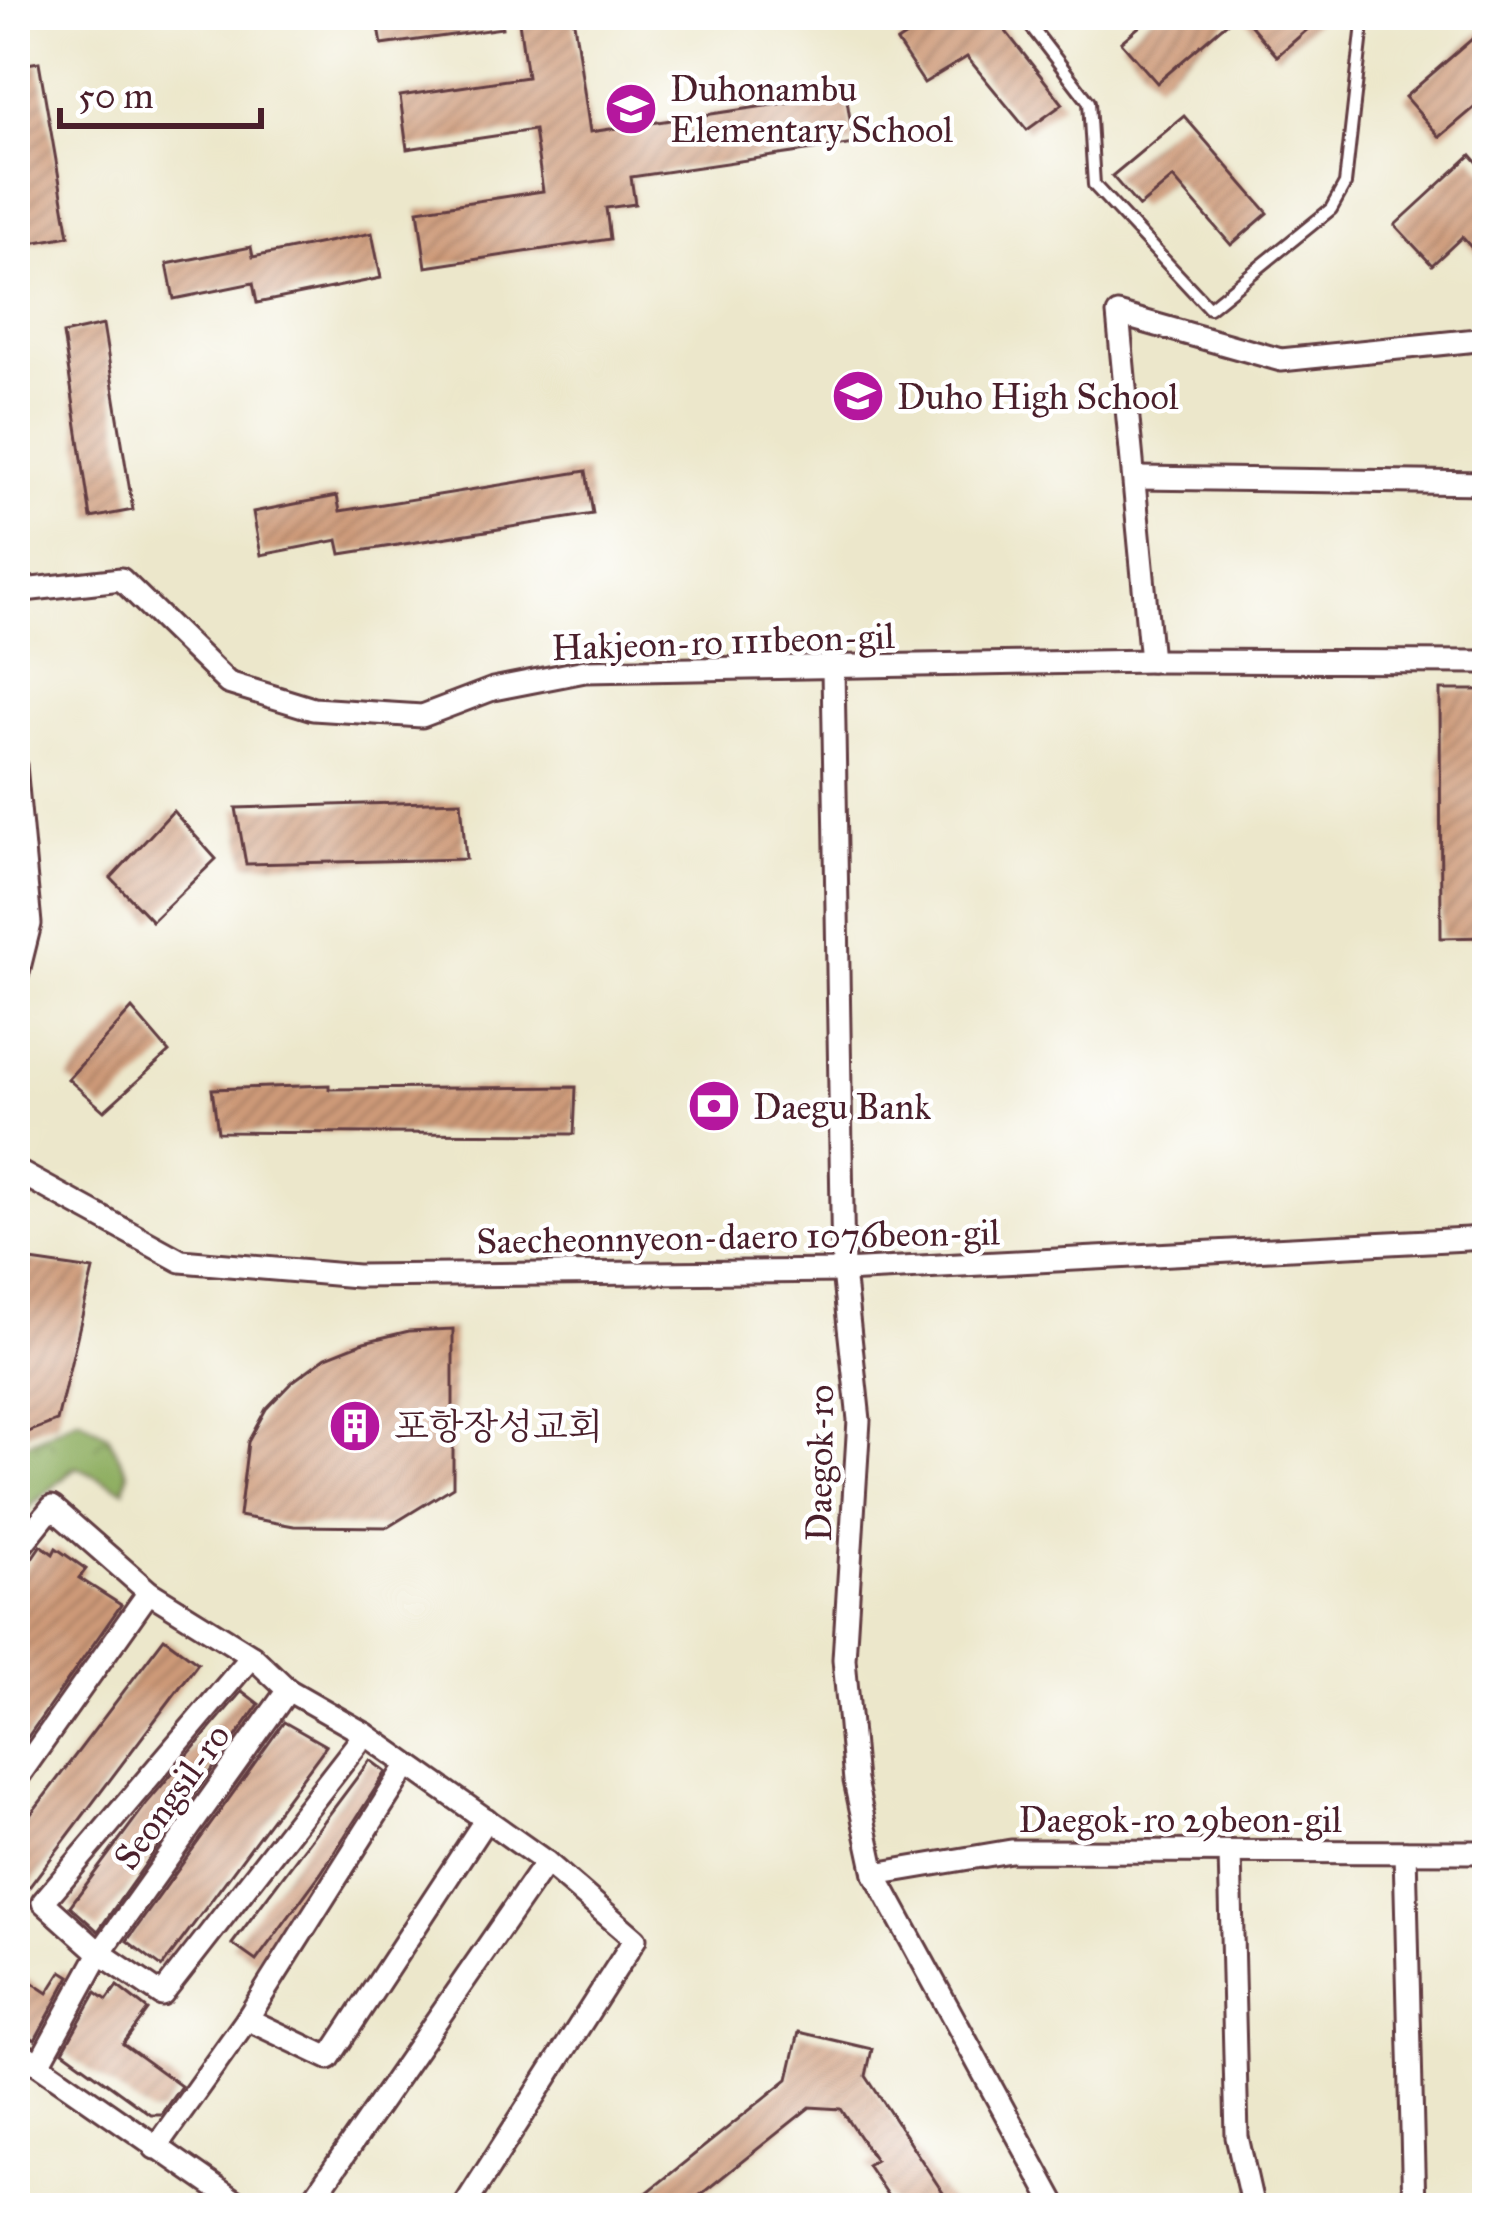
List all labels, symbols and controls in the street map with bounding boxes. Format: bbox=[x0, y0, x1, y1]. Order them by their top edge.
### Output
scale bar bbox=[60, 54, 261, 128]
place label: Duhonambu Elementary School bbox=[670, 67, 953, 152]
text: 50 m bbox=[78, 74, 154, 118]
school or university icon: Duhonambu Elementary School bbox=[603, 81, 659, 137]
school or university icon: Duho High School bbox=[830, 368, 886, 424]
place label: Duho High School bbox=[897, 375, 1179, 419]
street label: Hakjeon-ro 111beon-gil bbox=[551, 614, 896, 670]
bank icon: Daegu Bank bbox=[686, 1078, 742, 1134]
place label: Daegu Bank bbox=[753, 1085, 931, 1129]
street label: Saecheonnyeon-daero 1076beon-gil bbox=[476, 1210, 1000, 1264]
street label: Daegok-ro bbox=[797, 1384, 843, 1542]
building icon: 포항장성교회 bbox=[327, 1398, 383, 1454]
place label: 포항장성교회 bbox=[394, 1405, 603, 1449]
street label: Seongsil-ro bbox=[104, 1715, 239, 1878]
street label: Daegok-ro 29beon-gil bbox=[1018, 1798, 1342, 1842]

